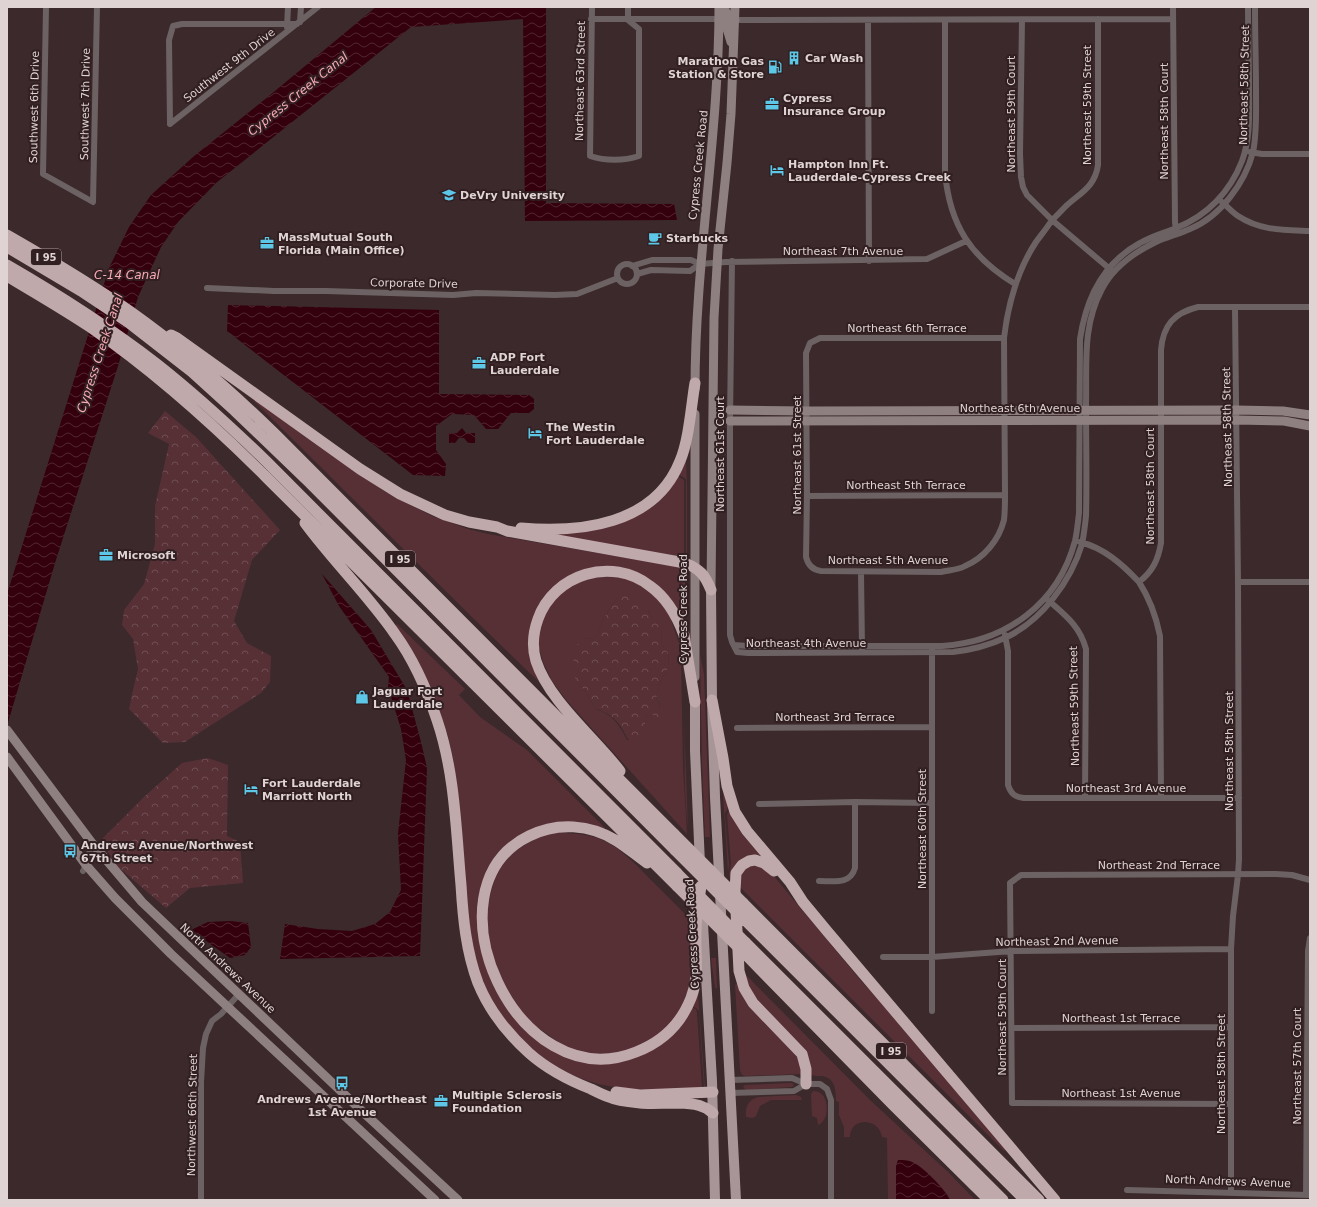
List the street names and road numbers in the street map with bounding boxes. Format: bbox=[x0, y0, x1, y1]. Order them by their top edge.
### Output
street label: Northeast 63rd Street bbox=[573, 20, 588, 141]
street label: Northeast 58th Street bbox=[1237, 24, 1252, 145]
street label: Southwest 9th Drive bbox=[181, 26, 278, 105]
street label: Northeast 59th Street bbox=[1081, 44, 1094, 165]
street label: Southwest 7th Drive bbox=[78, 47, 93, 160]
street label: Southwest 6th Drive bbox=[27, 50, 42, 163]
street label: Northeast 59th Court bbox=[1005, 55, 1018, 172]
street label: Northeast 58th Court bbox=[1158, 62, 1171, 179]
street label: Cypress Creek Road bbox=[686, 110, 711, 221]
street label: Northeast 7th Avenue bbox=[783, 245, 903, 258]
road number: I 95 bbox=[31, 249, 61, 265]
street label: Corporate Drive bbox=[370, 276, 458, 291]
street label: Northeast 6th Terrace bbox=[847, 322, 967, 335]
street label: Northeast 58th Street bbox=[1220, 366, 1235, 487]
street label: Northeast 61st Street bbox=[791, 395, 804, 514]
street label: Northeast 61st Court bbox=[714, 396, 727, 512]
street label: Northeast 6th Avenue bbox=[960, 402, 1080, 415]
street label: Northeast 58th Court bbox=[1144, 427, 1157, 544]
street label: Northeast 5th Terrace bbox=[846, 479, 966, 492]
road number: I 95 bbox=[385, 551, 415, 567]
street label: Cypress Creek Road bbox=[677, 554, 690, 664]
street label: Northeast 5th Avenue bbox=[828, 554, 948, 567]
street label: Northeast 4th Avenue bbox=[746, 637, 866, 650]
street label: Northeast 59th Street bbox=[1067, 645, 1082, 766]
street label: Northeast 58th Street bbox=[1223, 690, 1236, 811]
street label: Northeast 3rd Terrace bbox=[775, 711, 895, 724]
street label: Northeast 60th Street bbox=[916, 768, 929, 889]
street label: Northeast 3rd Avenue bbox=[1066, 782, 1186, 795]
street label: Northeast 2nd Terrace bbox=[1098, 859, 1220, 872]
street label: Cypress Creek Road bbox=[683, 879, 702, 989]
street label: North Andrews Avenue bbox=[177, 921, 278, 1016]
street label: Northeast 2nd Avenue bbox=[995, 934, 1119, 949]
street label: Northeast 59th Court bbox=[996, 958, 1009, 1075]
street label: Northeast 57th Court bbox=[1291, 1007, 1304, 1124]
street label: Northeast 1st Terrace bbox=[1062, 1012, 1180, 1025]
street label: Northeast 58th Street bbox=[1215, 1013, 1228, 1134]
road number: I 95 bbox=[876, 1043, 906, 1059]
street label: Northwest 66th Street bbox=[185, 1053, 200, 1176]
street label: Northeast 1st Avenue bbox=[1061, 1087, 1181, 1100]
street label: North Andrews Avenue bbox=[1165, 1173, 1291, 1190]

